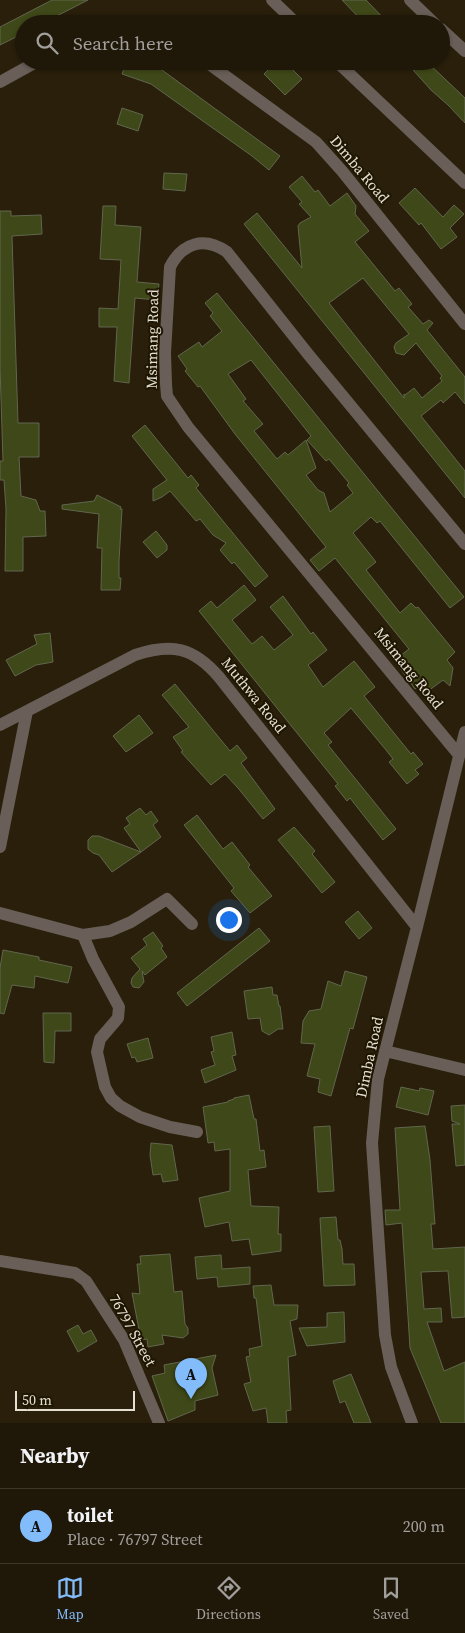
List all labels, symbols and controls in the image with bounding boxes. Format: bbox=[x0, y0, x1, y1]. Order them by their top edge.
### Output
search box bbox=[15, 15, 450, 70]
icon: search bbox=[33, 29, 61, 57]
text: Search here bbox=[73, 30, 173, 56]
street label: Dimba Road bbox=[325, 131, 395, 208]
street label: Msimang Road bbox=[141, 289, 163, 389]
street label: Msimang Road bbox=[369, 623, 449, 714]
street label: Muthwa Road bbox=[217, 653, 291, 738]
your location bbox=[216, 907, 242, 933]
street label: Dimba Road bbox=[350, 1014, 388, 1099]
street label: 76797 Street bbox=[104, 1290, 162, 1370]
pin: A bbox=[175, 1358, 207, 1399]
scale bar bbox=[15, 1388, 135, 1411]
text: 50 m bbox=[22, 1390, 52, 1410]
text: Nearby bbox=[20, 1441, 90, 1470]
text: toilet bbox=[67, 1502, 113, 1528]
text: A bbox=[31, 1515, 41, 1537]
text: 200 m bbox=[403, 1515, 445, 1537]
text: Place · 76797 Street bbox=[67, 1528, 203, 1550]
tab: Map bbox=[56, 1574, 84, 1624]
tab: Directions bbox=[196, 1574, 261, 1624]
tab: Saved bbox=[373, 1574, 409, 1624]

